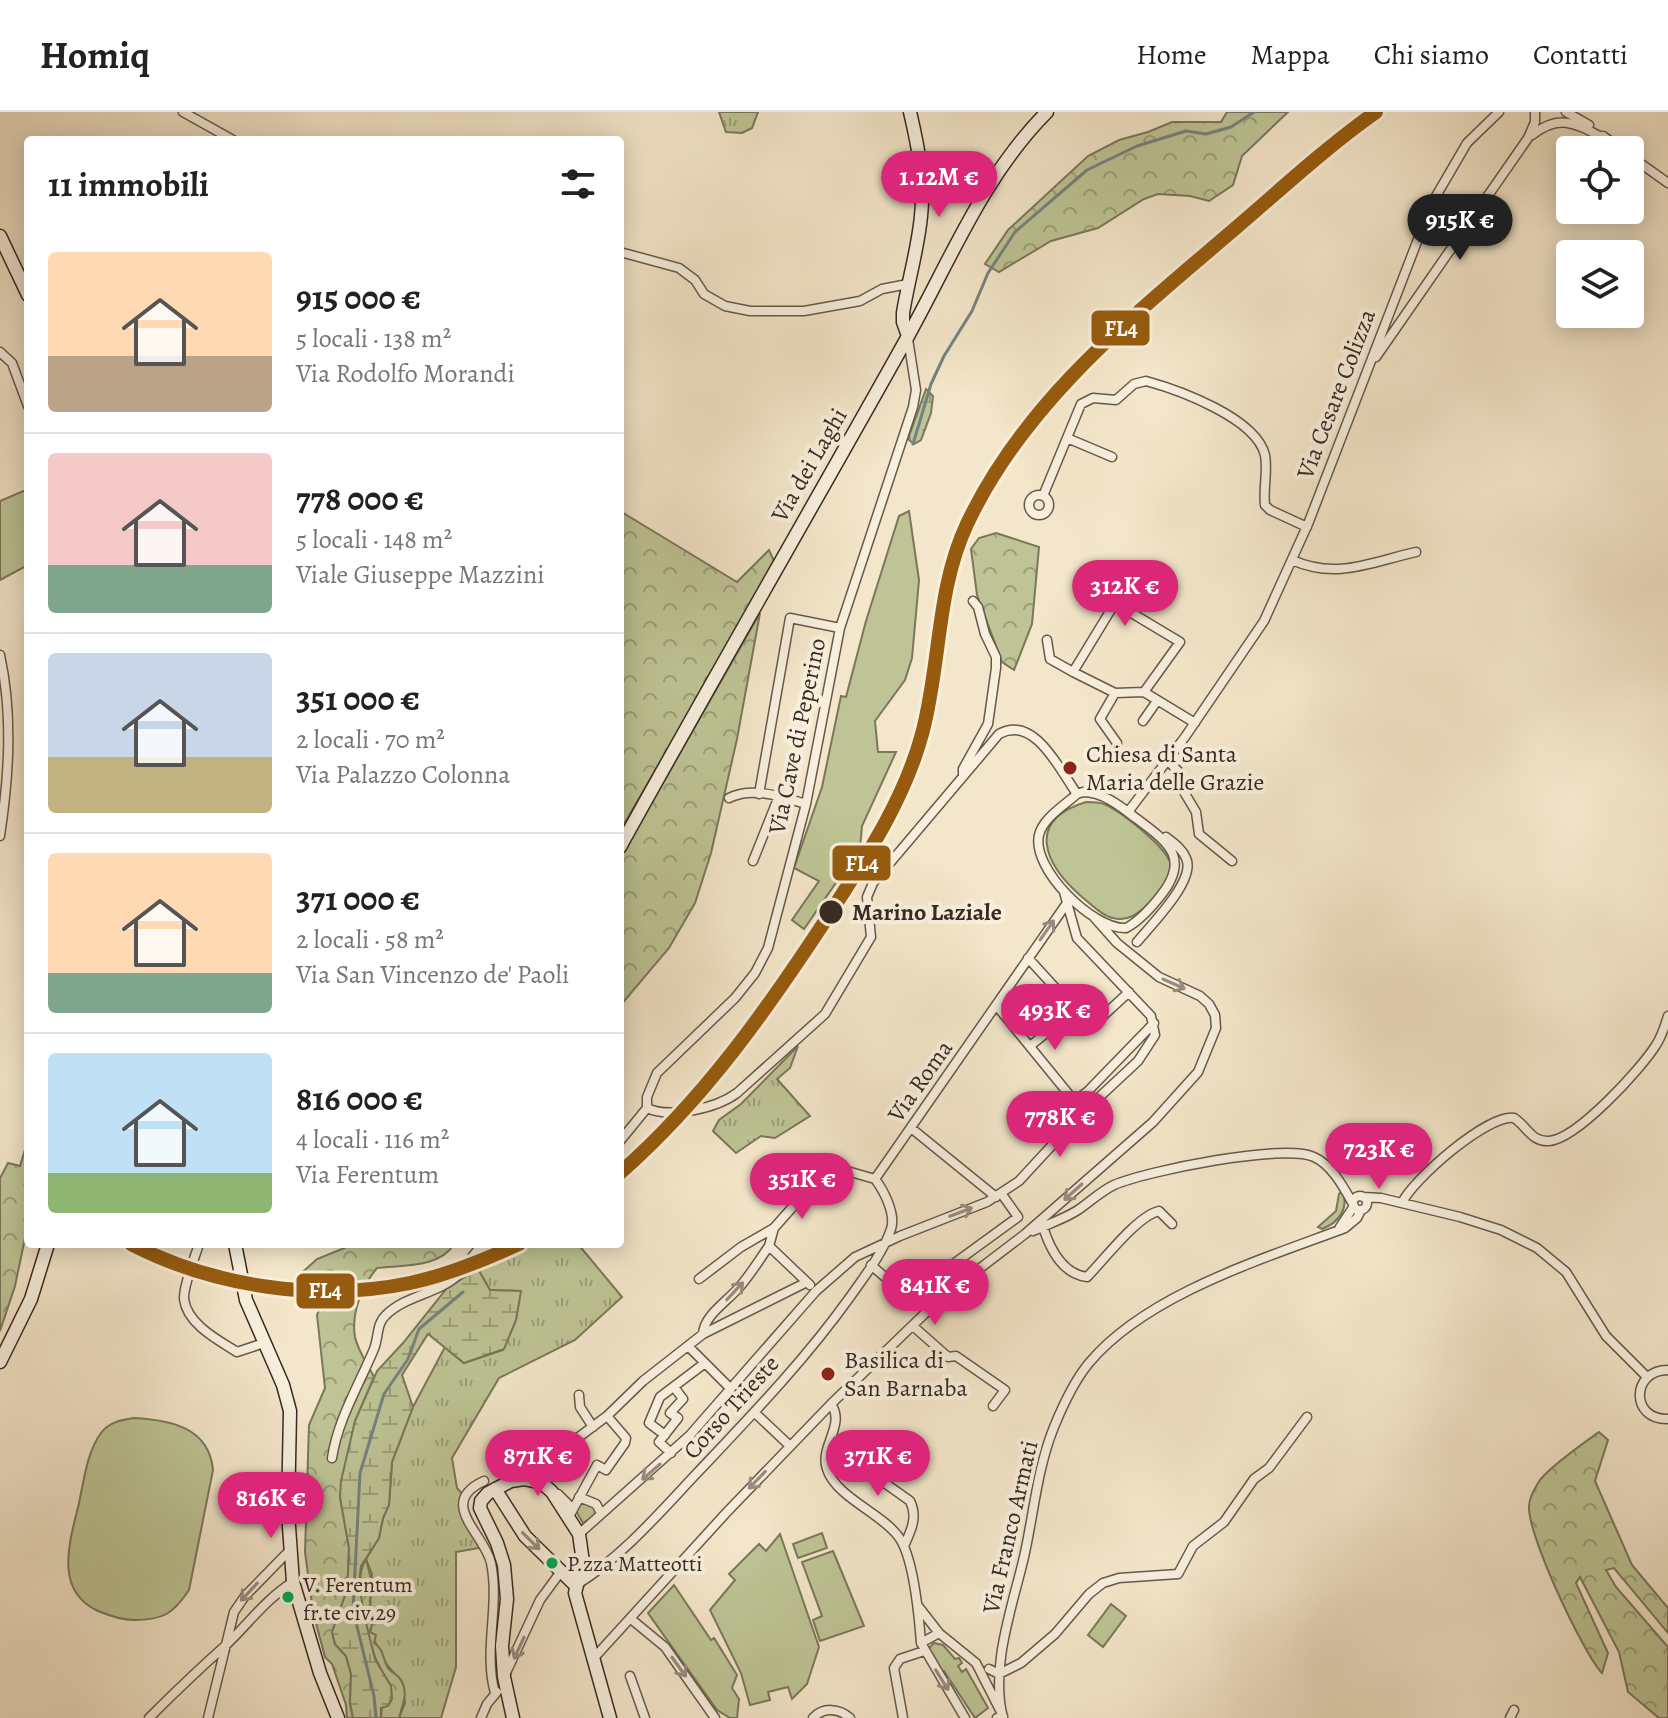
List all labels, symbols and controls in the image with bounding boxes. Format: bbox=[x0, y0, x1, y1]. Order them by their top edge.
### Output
text: Homiq bbox=[40, 29, 150, 81]
text: Home bbox=[1136, 36, 1207, 74]
text: Mappa bbox=[1251, 36, 1330, 74]
text: Chi siamo bbox=[1374, 36, 1489, 74]
text: Contatti bbox=[1533, 36, 1628, 74]
map controls bbox=[1556, 136, 1644, 328]
button: locate bbox=[1556, 136, 1644, 224]
pin: 1.12M € bbox=[865, 151, 1013, 219]
text: 1.12M € bbox=[899, 159, 979, 194]
text: 11 immobili bbox=[48, 161, 209, 208]
icon: filters bbox=[556, 162, 600, 206]
pin: 915K € bbox=[1395, 194, 1525, 262]
text: 915K € bbox=[1426, 202, 1494, 237]
button: layers bbox=[1556, 240, 1644, 328]
text: 915 000 € bbox=[296, 274, 421, 321]
icon: home bbox=[112, 284, 208, 380]
street label: Via Cesare Colizza bbox=[1289, 304, 1383, 484]
line badge: FL4 bbox=[1090, 309, 1151, 347]
text: FL4 bbox=[1104, 314, 1138, 344]
text: 5 locali · 138 m² bbox=[296, 321, 451, 356]
text: Via Rodolfo Morandi bbox=[296, 356, 515, 391]
street label: Via dei Laghi bbox=[763, 402, 854, 529]
text: 778 000 € bbox=[296, 475, 424, 522]
icon: home bbox=[112, 485, 208, 581]
text: 5 locali · 148 m² bbox=[296, 522, 452, 557]
text: Viale Giuseppe Mazzini bbox=[296, 557, 545, 592]
pin: 312K € bbox=[1060, 560, 1190, 628]
text: 312K € bbox=[1090, 568, 1160, 603]
street label: Via Cave di Peperino bbox=[760, 635, 833, 838]
text: 351 000 € bbox=[296, 675, 420, 722]
icon: home bbox=[112, 685, 208, 781]
text: 2 locali · 70 m² bbox=[296, 722, 445, 757]
place label: Chiesa di Santa Maria delle Grazie bbox=[1086, 738, 1264, 798]
text: Via Palazzo Colonna bbox=[296, 757, 510, 792]
marker: Chiesa di Santa Maria delle Grazie bbox=[1061, 759, 1079, 777]
line badge: FL4 bbox=[831, 844, 892, 882]
text: FL4 bbox=[845, 849, 879, 879]
text: 371 000 € bbox=[296, 875, 420, 922]
icon: home bbox=[112, 885, 208, 981]
place label: Marino Laziale bbox=[852, 896, 1002, 928]
marker: Marino Laziale bbox=[817, 898, 845, 926]
one-way arrow bbox=[1039, 920, 1055, 942]
text: 2 locali · 58 m² bbox=[296, 922, 444, 957]
text: Via San Vincenzo de' Paoli bbox=[296, 957, 569, 992]
one-way arrow bbox=[1161, 977, 1185, 992]
pin: 493K € bbox=[990, 984, 1120, 1052]
text: 493K € bbox=[1019, 992, 1091, 1027]
street label: Via Roma bbox=[880, 1033, 960, 1129]
text: 816 000 € bbox=[296, 1075, 423, 1122]
icon: home bbox=[112, 1085, 208, 1181]
pin: 778K € bbox=[995, 1091, 1125, 1159]
text: 778K € bbox=[1024, 1099, 1096, 1134]
text: 4 locali · 116 m² bbox=[296, 1122, 449, 1157]
pin: 723K € bbox=[1314, 1123, 1444, 1191]
text: 723K € bbox=[1343, 1131, 1415, 1166]
pin: 351K € bbox=[737, 1153, 867, 1221]
text: Via Ferentum bbox=[296, 1157, 439, 1192]
text: 351K € bbox=[768, 1161, 836, 1196]
one-way arrow bbox=[1064, 1182, 1084, 1200]
one-way arrow bbox=[948, 1203, 973, 1218]
pin: 841K € bbox=[870, 1259, 1000, 1327]
text: 841K € bbox=[900, 1267, 970, 1302]
line badge: FL4 bbox=[295, 1272, 356, 1310]
text: FL4 bbox=[308, 1276, 342, 1306]
one-way arrow bbox=[726, 1281, 745, 1301]
place label: Basilica di San Barnaba bbox=[844, 1344, 969, 1404]
street label: Corso Trieste bbox=[676, 1348, 786, 1466]
marker: Basilica di San Barnaba bbox=[819, 1365, 837, 1383]
pin: 871K € bbox=[473, 1430, 603, 1498]
pin: 371K € bbox=[813, 1430, 943, 1498]
street label: Via Franco Armati bbox=[974, 1437, 1045, 1618]
text: 871K € bbox=[503, 1438, 573, 1473]
text: 371K € bbox=[844, 1438, 912, 1473]
one-way arrow bbox=[641, 1463, 661, 1481]
one-way arrow bbox=[748, 1470, 767, 1490]
pin: 816K € bbox=[206, 1472, 336, 1540]
text: 816K € bbox=[236, 1480, 306, 1515]
one-way arrow bbox=[521, 1531, 541, 1550]
place label: P.zza Matteotti bbox=[567, 1549, 703, 1579]
marker: P.zza Matteotti bbox=[544, 1555, 560, 1571]
place label: V. Ferentum fr.te civ.29 bbox=[302, 1570, 413, 1628]
one-way arrow bbox=[240, 1582, 259, 1602]
marker: V. Ferentum fr.te civ.29 bbox=[280, 1589, 296, 1605]
one-way arrow bbox=[511, 1635, 526, 1659]
one-way arrow bbox=[671, 1656, 687, 1678]
one-way arrow bbox=[934, 1669, 951, 1691]

